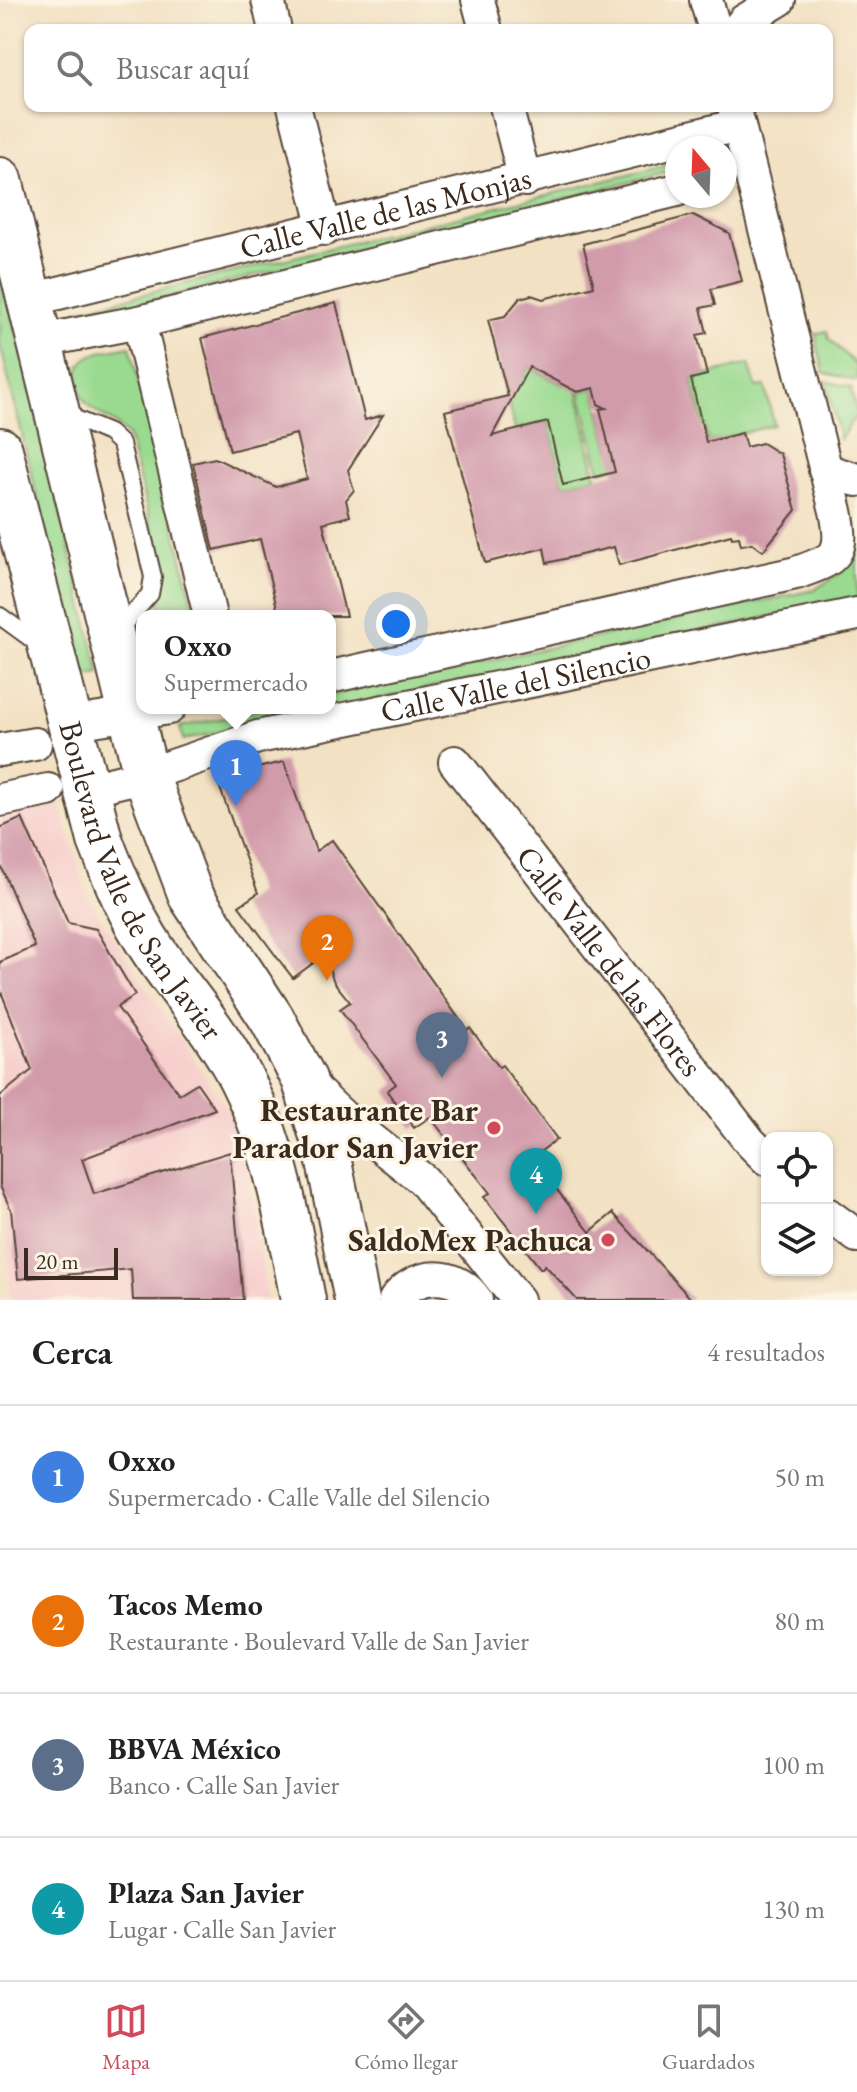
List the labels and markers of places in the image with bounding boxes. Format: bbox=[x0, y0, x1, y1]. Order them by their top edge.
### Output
pin: 1 bbox=[210, 740, 262, 806]
pin: 2 bbox=[301, 915, 353, 981]
pin: 3 bbox=[416, 1012, 468, 1078]
place label: Restaurante Bar Parador San Javier bbox=[232, 1089, 479, 1168]
marker: Restaurante Bar Parador San Javier bbox=[485, 1119, 503, 1137]
pin: 4 bbox=[510, 1148, 562, 1214]
place label: SaldoMex Pachuca bbox=[348, 1219, 593, 1261]
marker: SaldoMex Pachuca bbox=[599, 1231, 617, 1249]

